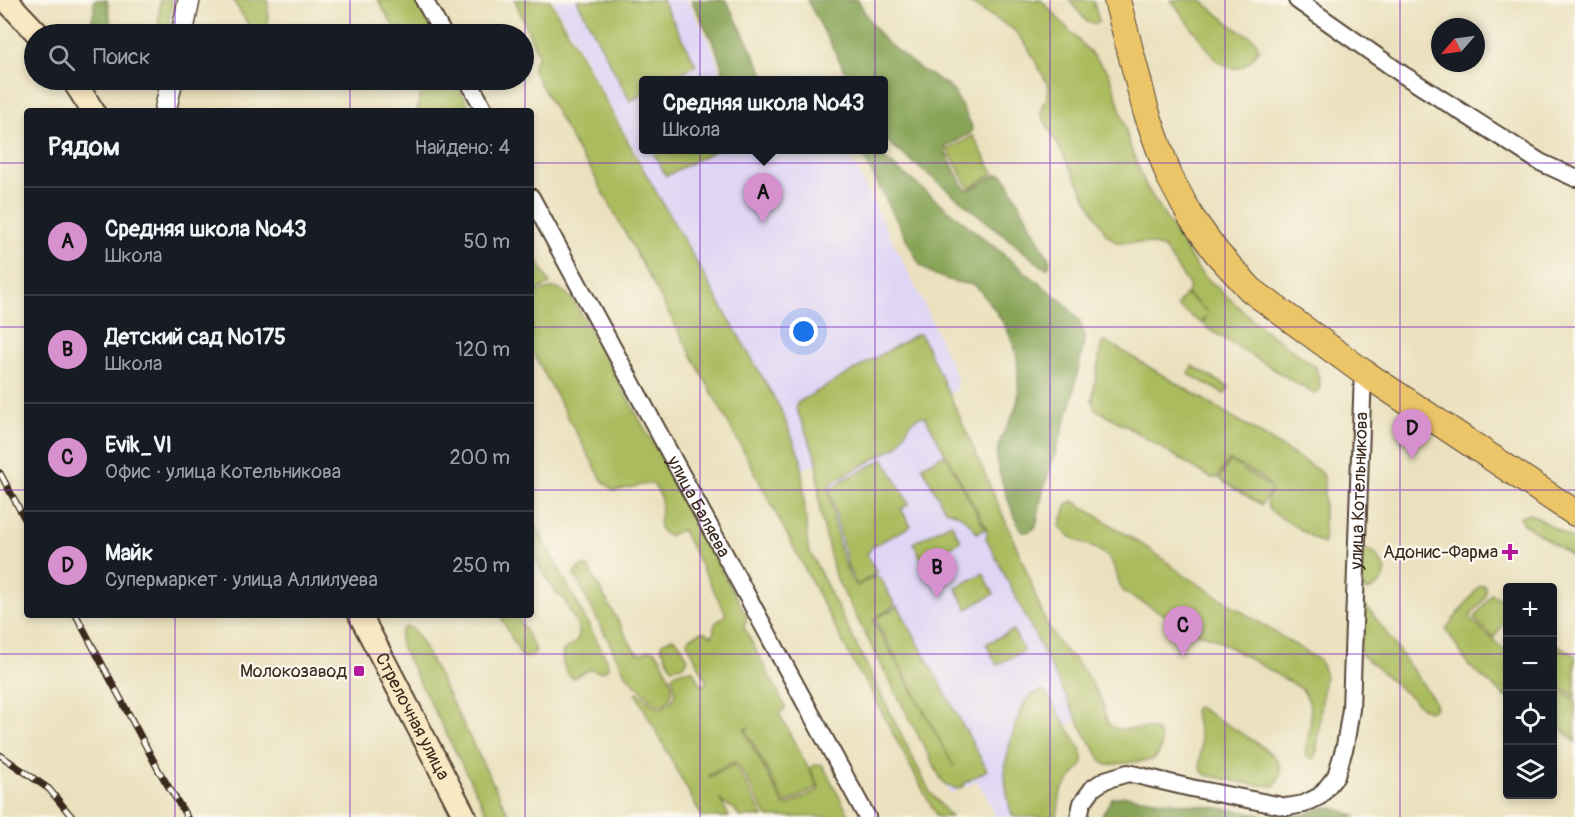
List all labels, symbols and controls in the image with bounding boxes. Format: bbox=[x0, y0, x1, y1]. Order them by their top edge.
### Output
north arrow bbox=[1431, 18, 1485, 72]
search box bbox=[24, 24, 534, 90]
icon: search bbox=[45, 41, 78, 74]
text: Поиск bbox=[93, 43, 150, 71]
popup bbox=[639, 76, 888, 154]
text: Средняя школа №43 bbox=[663, 89, 864, 117]
text: Школа bbox=[663, 117, 720, 142]
text: Рядом bbox=[48, 131, 120, 163]
text: Найдено: 4 bbox=[415, 135, 510, 160]
pin: A bbox=[744, 174, 783, 223]
text: Средняя школа №43 bbox=[105, 215, 306, 243]
text: A bbox=[61, 229, 74, 254]
text: 50 m bbox=[463, 229, 510, 254]
text: Школа bbox=[105, 243, 162, 268]
your location bbox=[789, 317, 818, 346]
text: Детский сад №175 bbox=[105, 323, 286, 351]
text: B bbox=[62, 337, 73, 362]
text: 120 m bbox=[455, 337, 510, 362]
text: Школа bbox=[105, 351, 162, 376]
pin: D bbox=[1392, 410, 1432, 459]
street label: улица Котельникова bbox=[1345, 412, 1374, 571]
text: Evik_Vl bbox=[105, 431, 171, 459]
text: C bbox=[61, 445, 74, 470]
text: 200 m bbox=[449, 445, 510, 470]
street label: улица Баляева bbox=[661, 451, 735, 561]
text: Офис · улица Котельникова bbox=[105, 459, 341, 484]
text: Майк bbox=[105, 539, 153, 567]
place label: Адонис-Фарма bbox=[1383, 541, 1498, 564]
marker: Адонис-Фарма bbox=[1503, 545, 1517, 559]
pin: B bbox=[918, 548, 956, 598]
text: D bbox=[61, 553, 74, 578]
text: 250 m bbox=[452, 553, 510, 578]
text: Супермаркет · улица Аллилуева bbox=[105, 567, 378, 592]
map controls bbox=[1503, 583, 1557, 799]
button: + bbox=[1503, 583, 1557, 637]
pin: C bbox=[1164, 606, 1202, 656]
button: − bbox=[1503, 637, 1557, 691]
street label: Стрелочная улица bbox=[370, 649, 455, 784]
place label: Молокозавод bbox=[240, 660, 347, 683]
marker: Молокозавод bbox=[352, 664, 366, 678]
button: locate bbox=[1503, 691, 1557, 745]
button: layers bbox=[1503, 745, 1557, 799]

